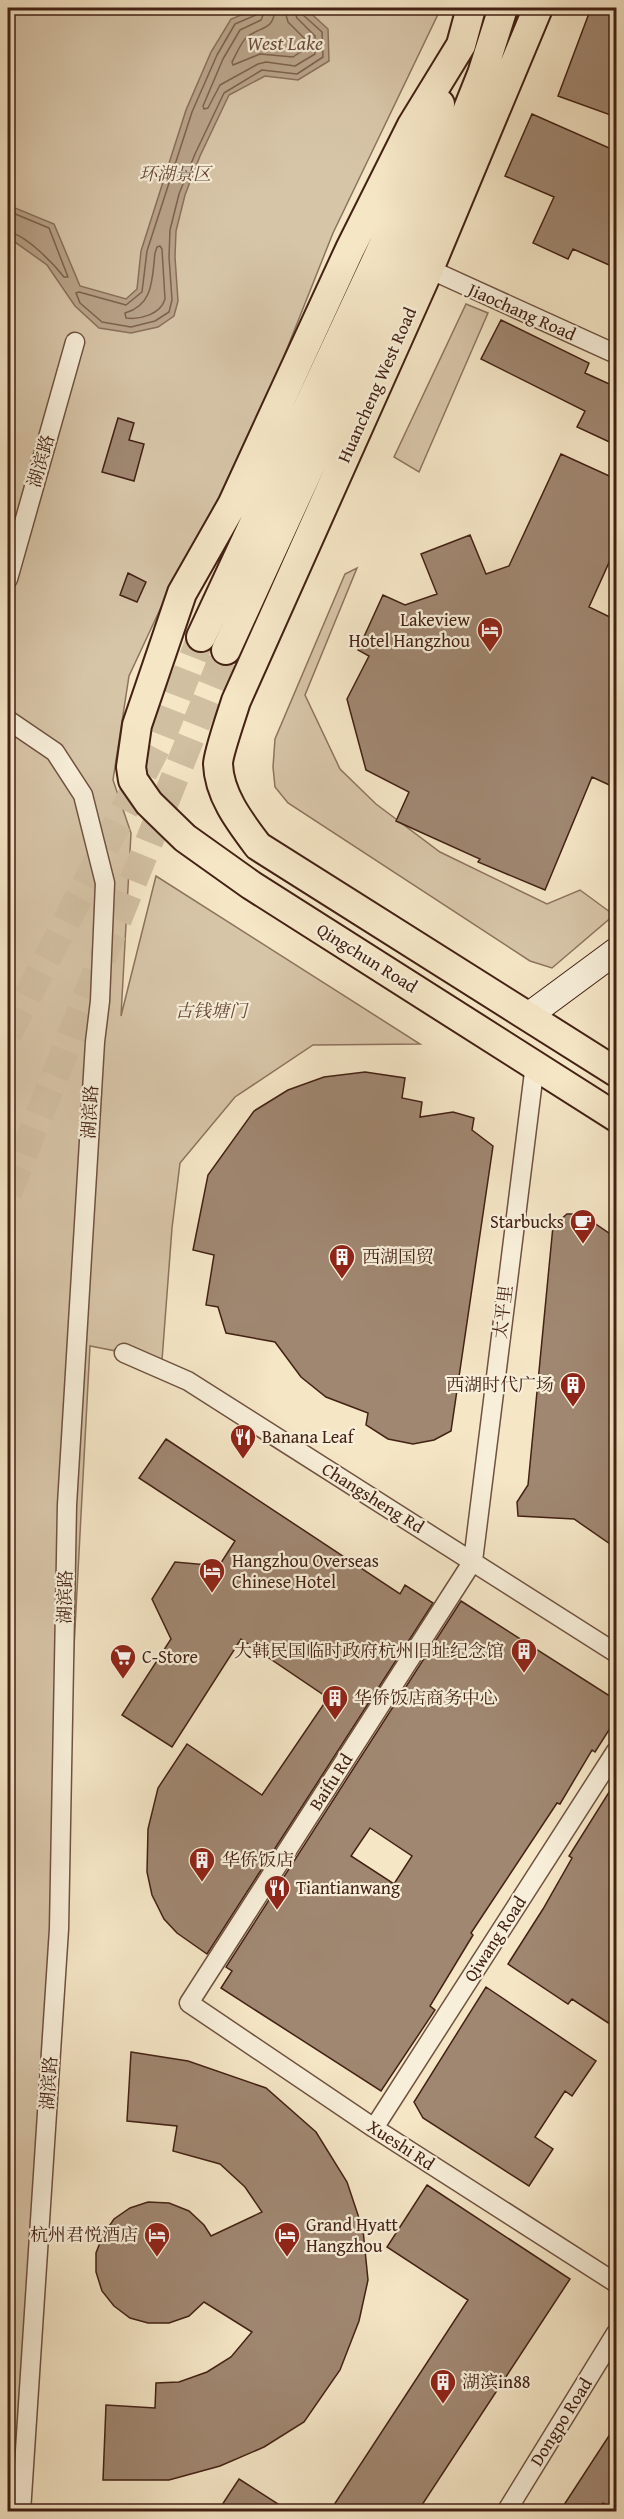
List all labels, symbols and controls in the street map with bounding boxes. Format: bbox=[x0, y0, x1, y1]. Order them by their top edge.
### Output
water label: West Lake bbox=[247, 28, 323, 57]
park label: 环湖景区 bbox=[139, 160, 213, 187]
street label: Jiaochang Road bbox=[462, 275, 581, 348]
street label: Huancheng West Road bbox=[330, 302, 423, 467]
street label: 湖滨路 bbox=[20, 431, 61, 491]
place label: Lakeview Hotel Hangzhou bbox=[349, 606, 470, 654]
hotel icon: Lakeview Hotel Hangzhou bbox=[475, 615, 505, 653]
street label: Qingchun Road bbox=[312, 916, 423, 1000]
park label: 古钱塘门 bbox=[175, 997, 249, 1024]
street label: 湖滨路 bbox=[75, 1084, 104, 1140]
cafe icon: Starbucks bbox=[568, 1207, 598, 1245]
place label: Starbucks bbox=[490, 1208, 564, 1235]
building icon: 西湖国贸 bbox=[327, 1242, 357, 1280]
place label: 西湖国贸 bbox=[362, 1243, 434, 1270]
street label: 太平里 bbox=[486, 1283, 519, 1340]
building icon: 西湖时代广场 bbox=[558, 1370, 588, 1408]
place label: 西湖时代广场 bbox=[446, 1371, 554, 1398]
restaurant icon: Banana Leaf bbox=[228, 1422, 258, 1460]
place label: Banana Leaf bbox=[262, 1423, 356, 1450]
street label: Changsheng Rd bbox=[317, 1455, 430, 1540]
place label: Hangzhou Overseas Chinese Hotel bbox=[232, 1547, 379, 1595]
hotel icon: Hangzhou Overseas Chinese Hotel bbox=[197, 1556, 227, 1594]
street label: 湖滨路 bbox=[51, 1570, 78, 1624]
building icon: 大韩民国临时政府杭州旧址纪念馆 bbox=[509, 1636, 539, 1674]
place label: 大韩民国临时政府杭州旧址纪念馆 bbox=[234, 1637, 504, 1664]
supermarket icon: C-Store bbox=[108, 1642, 138, 1680]
place label: C-Store bbox=[142, 1643, 198, 1670]
building icon: 华侨饭店商务中心 bbox=[320, 1683, 350, 1721]
place label: 华侨饭店商务中心 bbox=[354, 1684, 498, 1711]
street label: Baifu Rd bbox=[302, 1748, 359, 1816]
building icon: 华侨饭店 bbox=[187, 1845, 217, 1883]
place label: 华侨饭店 bbox=[222, 1846, 294, 1873]
restaurant icon: Tiantianwang bbox=[262, 1873, 292, 1911]
place label: Tiantianwang bbox=[296, 1874, 400, 1901]
street label: Qiwang Road bbox=[457, 1890, 533, 1987]
street label: 湖滨路 bbox=[33, 2055, 64, 2111]
street label: Xueshi Rd bbox=[362, 2113, 441, 2177]
place label: Grand Hyatt Hangzhou bbox=[306, 2211, 399, 2259]
hotel icon: 杭州君悦酒店 bbox=[142, 2220, 172, 2258]
hotel icon: Grand Hyatt Hangzhou bbox=[272, 2220, 302, 2258]
place label: 杭州君悦酒店 bbox=[30, 2221, 138, 2248]
building icon: 湖滨in88 bbox=[428, 2367, 458, 2405]
place label: 湖滨in88 bbox=[462, 2368, 531, 2395]
street label: Dongpo Road bbox=[523, 2372, 599, 2471]

